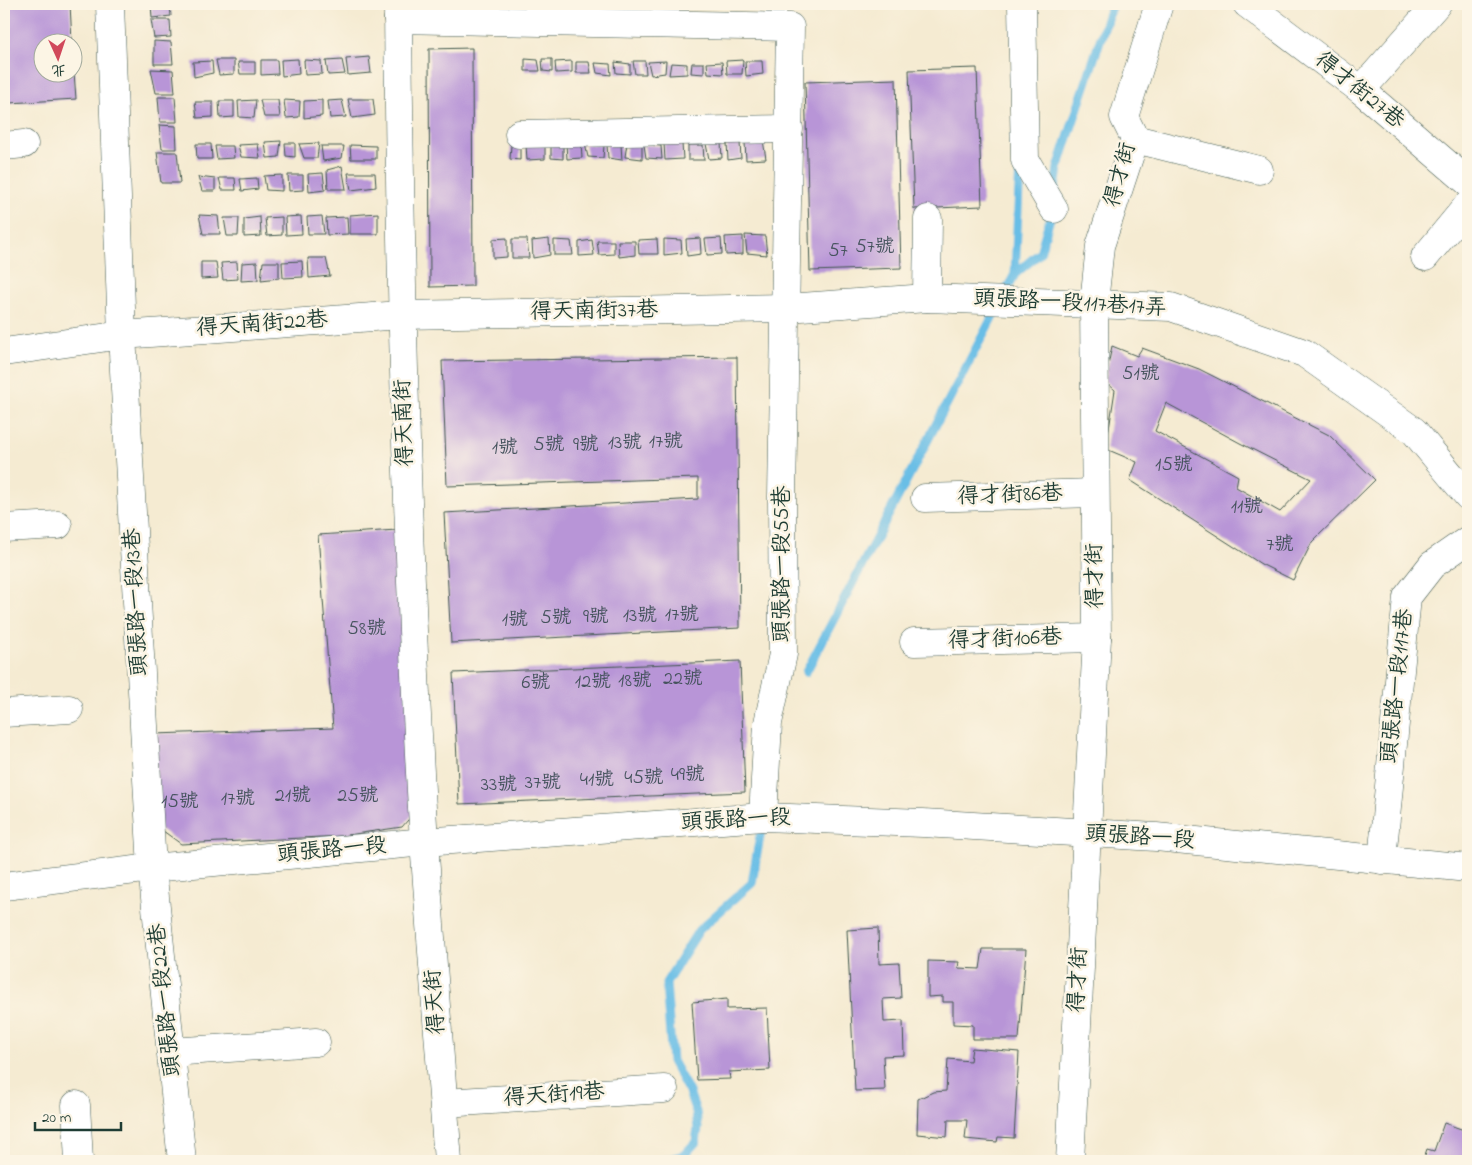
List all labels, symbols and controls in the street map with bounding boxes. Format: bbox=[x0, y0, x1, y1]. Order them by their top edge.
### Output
north arrow bbox=[32, 32, 82, 82]
street label: 得才街27巷 bbox=[1307, 45, 1411, 137]
text: 北 bbox=[51, 59, 66, 80]
street label: 得才街 bbox=[1097, 139, 1145, 211]
house number: 57號 bbox=[855, 233, 895, 262]
house number: 57 bbox=[828, 237, 848, 266]
street label: 頭張路一段117巷17弄 bbox=[973, 283, 1167, 325]
street label: 得天南街37巷 bbox=[530, 295, 658, 329]
street label: 得天南街22巷 bbox=[195, 304, 329, 346]
house number: 51號 bbox=[1122, 360, 1160, 389]
street label: 得天南街 bbox=[387, 378, 423, 468]
house number: 17號 bbox=[649, 428, 683, 457]
house number: 13號 bbox=[608, 429, 642, 458]
house number: 5號 bbox=[533, 431, 565, 460]
house number: 9號 bbox=[573, 431, 599, 460]
house number: 1號 bbox=[492, 434, 518, 463]
house number: 15號 bbox=[1155, 451, 1193, 480]
street label: 得才街86巷 bbox=[957, 478, 1063, 514]
street label: 頭張路一段55巷 bbox=[767, 485, 799, 643]
house number: 11號 bbox=[1231, 493, 1263, 522]
street label: 頭張路一段13巷 bbox=[117, 527, 157, 677]
house number: 7號 bbox=[1266, 531, 1294, 560]
street label: 得才街 bbox=[1079, 543, 1113, 609]
house number: 17號 bbox=[665, 601, 699, 630]
house number: 13號 bbox=[623, 602, 657, 631]
house number: 9號 bbox=[583, 603, 609, 632]
house number: 5號 bbox=[540, 604, 572, 633]
house number: 1號 bbox=[502, 606, 528, 635]
street label: 頭張路一段117巷 bbox=[1374, 607, 1422, 765]
house number: 58號 bbox=[348, 615, 386, 644]
street label: 得才街106巷 bbox=[947, 622, 1063, 658]
house number: 22號 bbox=[663, 665, 703, 694]
house number: 18號 bbox=[618, 667, 652, 696]
house number: 12號 bbox=[575, 668, 611, 697]
house number: 6號 bbox=[522, 669, 550, 698]
house number: 49號 bbox=[671, 761, 705, 790]
house number: 45號 bbox=[624, 764, 664, 793]
house number: 41號 bbox=[580, 766, 614, 795]
house number: 37號 bbox=[525, 769, 561, 798]
house number: 33號 bbox=[481, 771, 517, 800]
house number: 21號 bbox=[275, 782, 311, 811]
house number: 25號 bbox=[337, 782, 379, 811]
house number: 17號 bbox=[221, 785, 255, 814]
house number: 15號 bbox=[161, 788, 199, 817]
street label: 頭張路一段 bbox=[680, 802, 792, 840]
street label: 頭張路一段 bbox=[1084, 818, 1196, 858]
street label: 頭張路一段 bbox=[276, 830, 388, 872]
street label: 頭張路一段22巷 bbox=[142, 922, 190, 1078]
street label: 得才街 bbox=[1061, 946, 1097, 1014]
street label: 得天街 bbox=[418, 968, 454, 1036]
street label: 得天街19巷 bbox=[502, 1076, 606, 1116]
scale bar bbox=[35, 1100, 121, 1132]
text: 20 m bbox=[42, 1107, 72, 1129]

